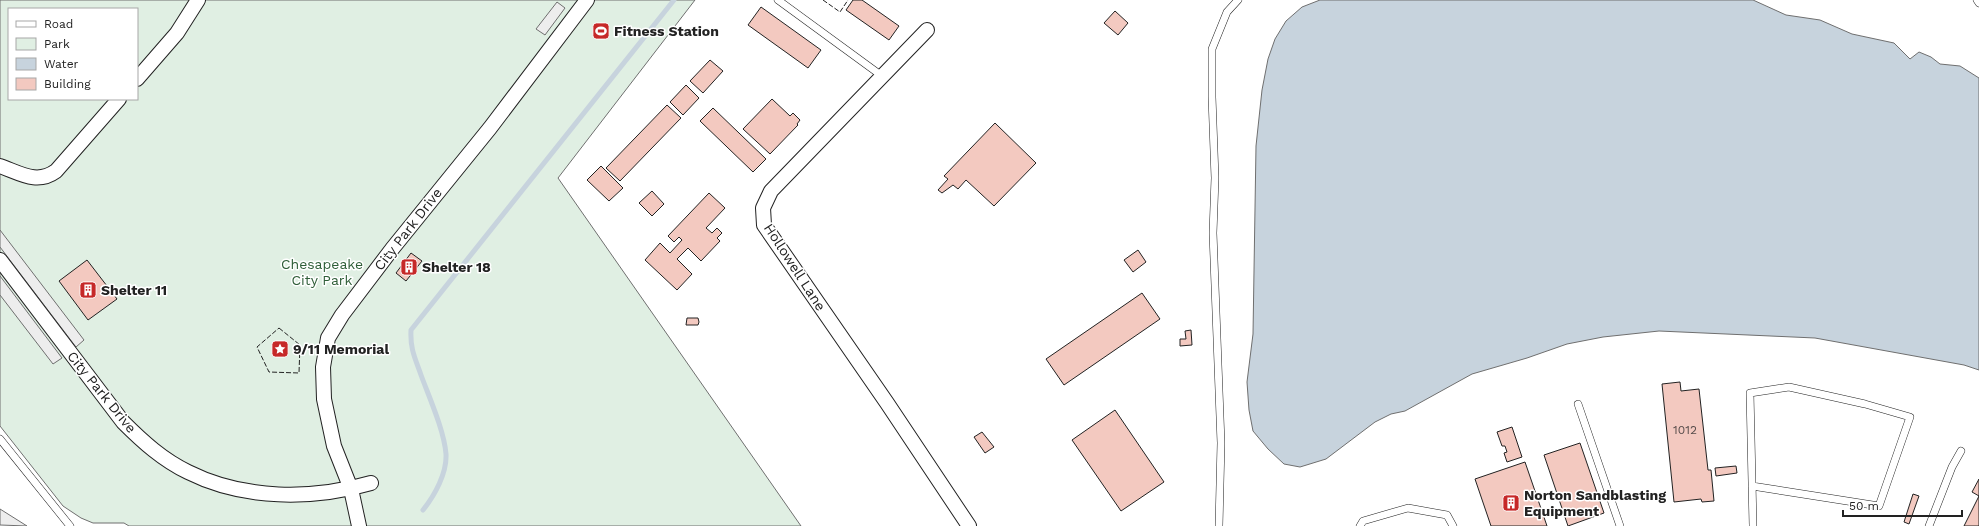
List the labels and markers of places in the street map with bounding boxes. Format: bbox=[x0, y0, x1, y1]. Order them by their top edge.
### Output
sports icon: Fitness Station bbox=[591, 21, 611, 41]
place label: Fitness Station bbox=[614, 23, 719, 39]
building icon: Shelter 18 bbox=[399, 257, 419, 277]
place label: Shelter 18 bbox=[422, 259, 491, 275]
building icon: Shelter 11 bbox=[78, 280, 98, 300]
place label: Shelter 11 bbox=[101, 282, 167, 298]
place icon: 9/11 Memorial bbox=[270, 339, 290, 359]
place label: 9/11 Memorial bbox=[293, 341, 389, 357]
place label: Norton Sandblasting Equipment bbox=[1524, 487, 1666, 519]
building icon: Norton Sandblasting Equipment bbox=[1501, 493, 1521, 513]

